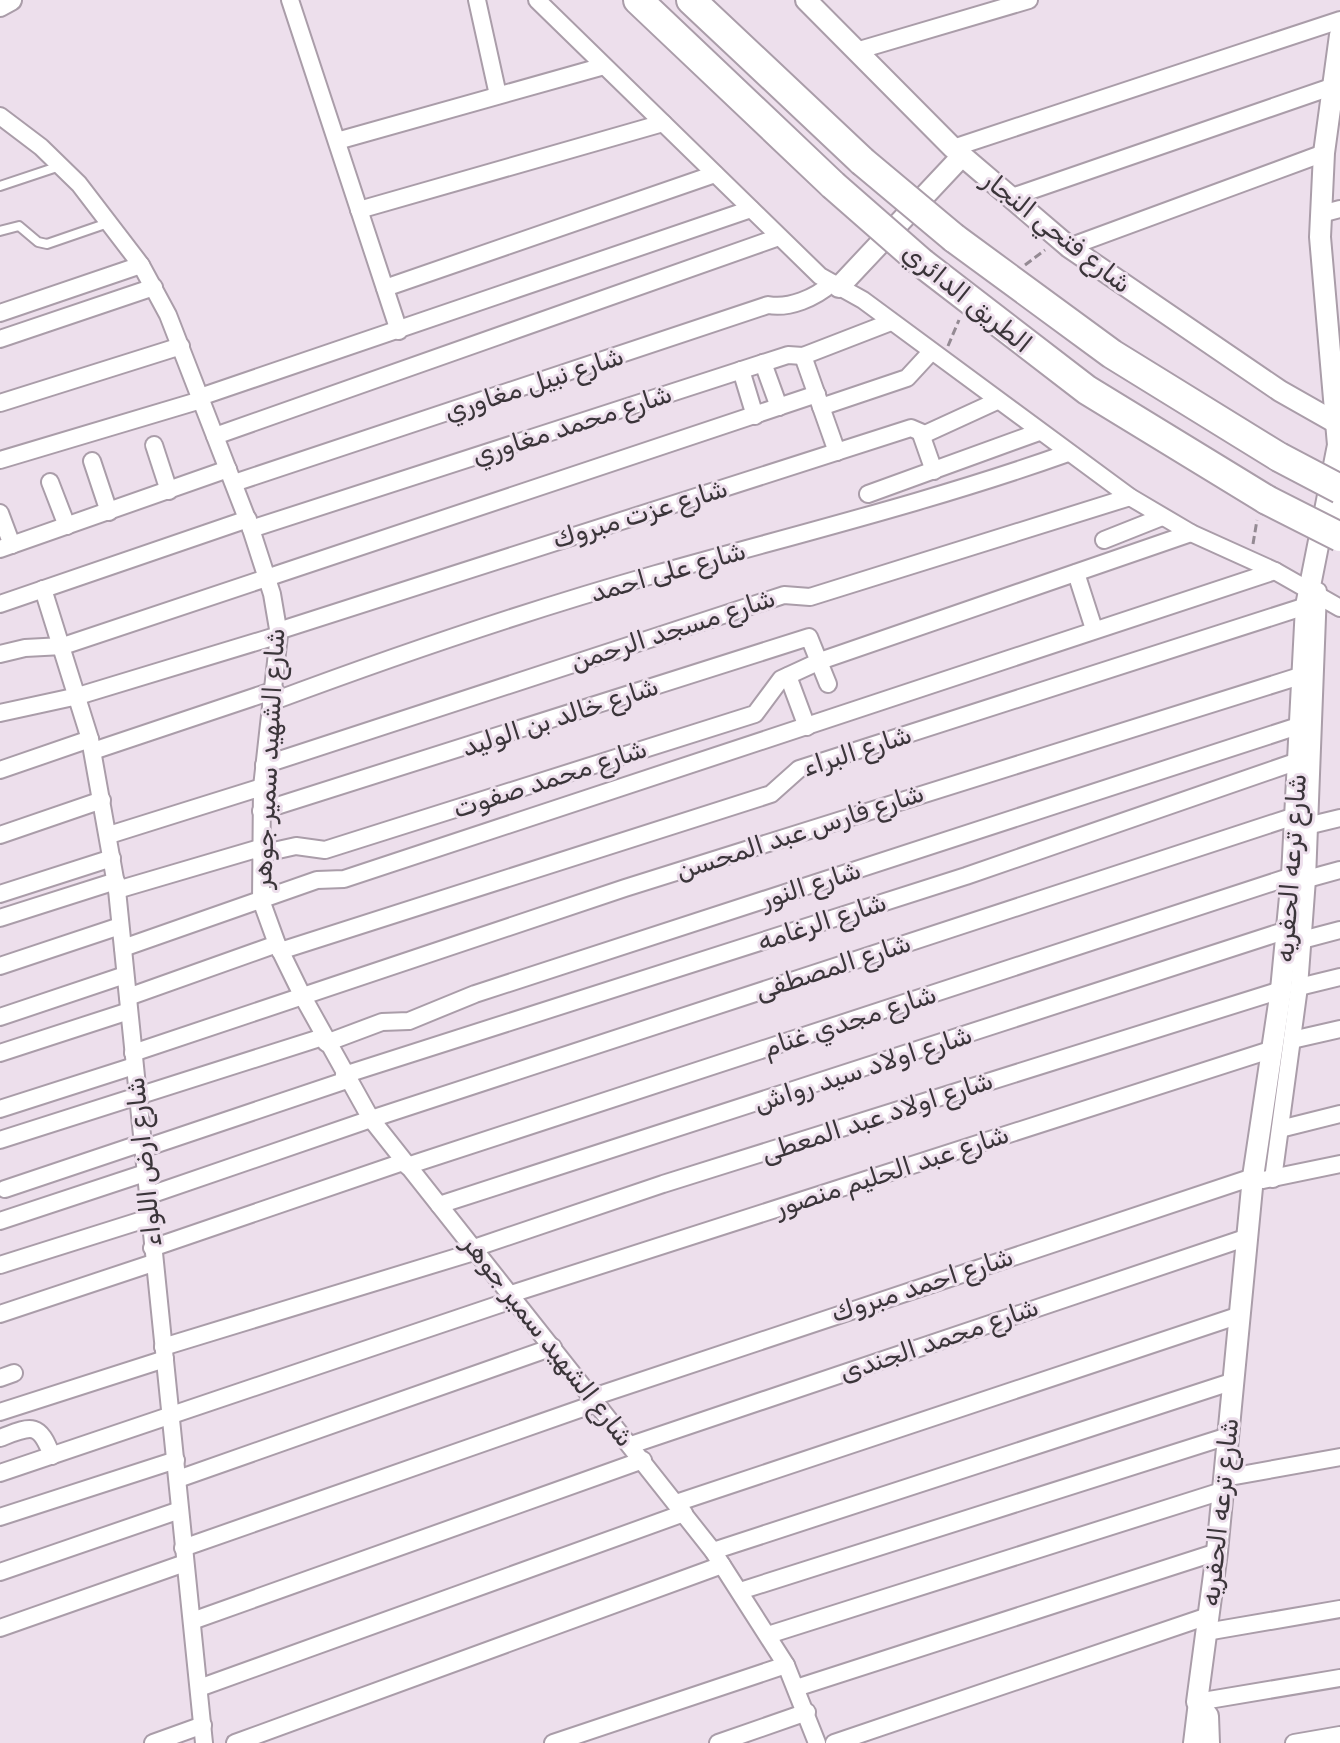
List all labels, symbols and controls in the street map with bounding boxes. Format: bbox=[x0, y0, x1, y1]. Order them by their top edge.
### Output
street label: شارع فتحي النجار bbox=[972, 163, 1138, 303]
street label: الطريق الدائري bbox=[895, 236, 1038, 361]
street label: شارع نبيل مغاوري bbox=[440, 340, 628, 430]
street label: شارع محمد مغاوري bbox=[468, 378, 677, 474]
street label: شارع عزت مبروك bbox=[549, 473, 732, 557]
street label: شارع على احمد bbox=[587, 535, 750, 611]
street label: شارع مسجد الرحمن bbox=[567, 582, 780, 680]
street label: شارع الشهيد سمير جوهر bbox=[247, 627, 293, 891]
street label: شارع خالد بن الوليد bbox=[458, 671, 663, 765]
street label: شارع البراء bbox=[798, 719, 916, 785]
street label: شارع محمد صفوت bbox=[449, 733, 651, 827]
street label: شارع ترعه الحفريه bbox=[1269, 773, 1315, 964]
street label: شارع فارس عبد المحسن bbox=[672, 777, 929, 889]
street label: شارع النور bbox=[755, 854, 865, 918]
street label: شارع الرغامه bbox=[754, 887, 891, 959]
street label: شارع المصطفى bbox=[751, 927, 915, 1009]
street label: شارع مجدي غنام bbox=[760, 978, 941, 1065]
street label: شارع اولاد سيد رواش bbox=[750, 1019, 977, 1121]
street label: شارع اولاد عبد المعطى bbox=[757, 1065, 997, 1171]
street label: شارع ارض اللواء bbox=[120, 1075, 170, 1248]
street label: شارع عبد الحليم منصور bbox=[769, 1119, 1013, 1226]
street label: شارع الشهيد سمير جوهر bbox=[453, 1227, 640, 1454]
street label: شارع احمد مبروك bbox=[827, 1241, 1018, 1331]
street label: شارع محمد الجندى bbox=[835, 1291, 1043, 1390]
street label: شارع ترعه الحفريه bbox=[1195, 1416, 1247, 1608]

